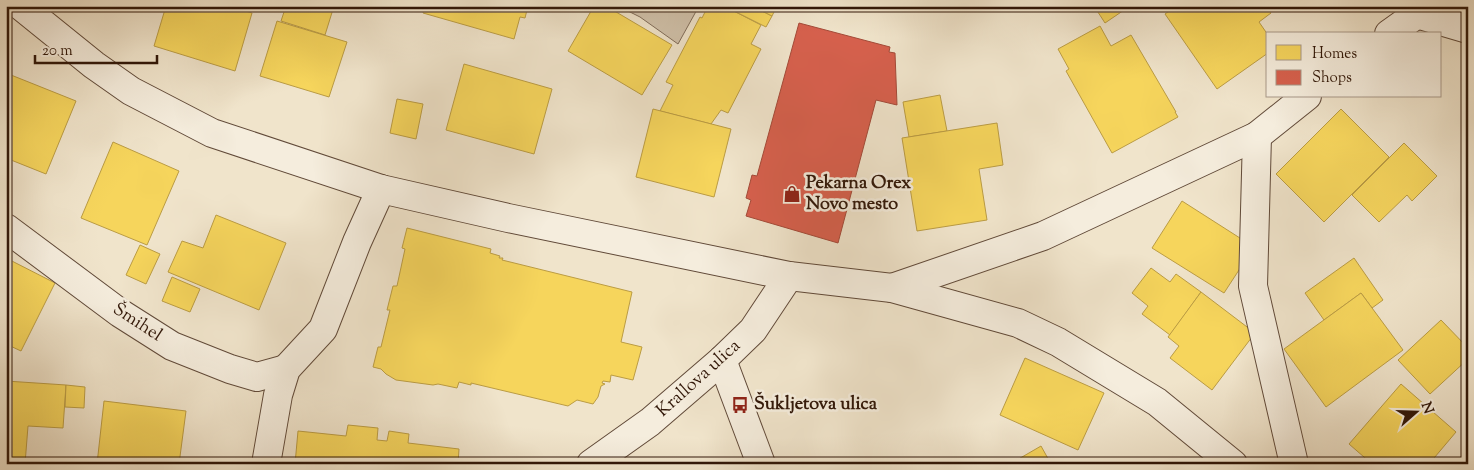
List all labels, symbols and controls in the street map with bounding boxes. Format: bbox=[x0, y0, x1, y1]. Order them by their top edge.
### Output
scale bar bbox=[35, 32, 158, 64]
legend bbox=[1266, 32, 1442, 98]
text: 20 m bbox=[42, 41, 73, 62]
text: Homes bbox=[1312, 44, 1357, 65]
text: Shops bbox=[1312, 68, 1352, 89]
place label: Pekarna Orex Novo mesto bbox=[806, 171, 911, 218]
shop icon: Pekarna Orex Novo mesto bbox=[782, 184, 802, 204]
street label: Šmihel bbox=[107, 297, 167, 349]
street label: Krallova ulica bbox=[651, 334, 747, 424]
north arrow bbox=[1392, 388, 1442, 438]
place label: Šukljetova ulica bbox=[754, 391, 878, 418]
bus stop icon: Šukljetova ulica bbox=[730, 395, 750, 415]
text: N bbox=[1415, 400, 1438, 417]

